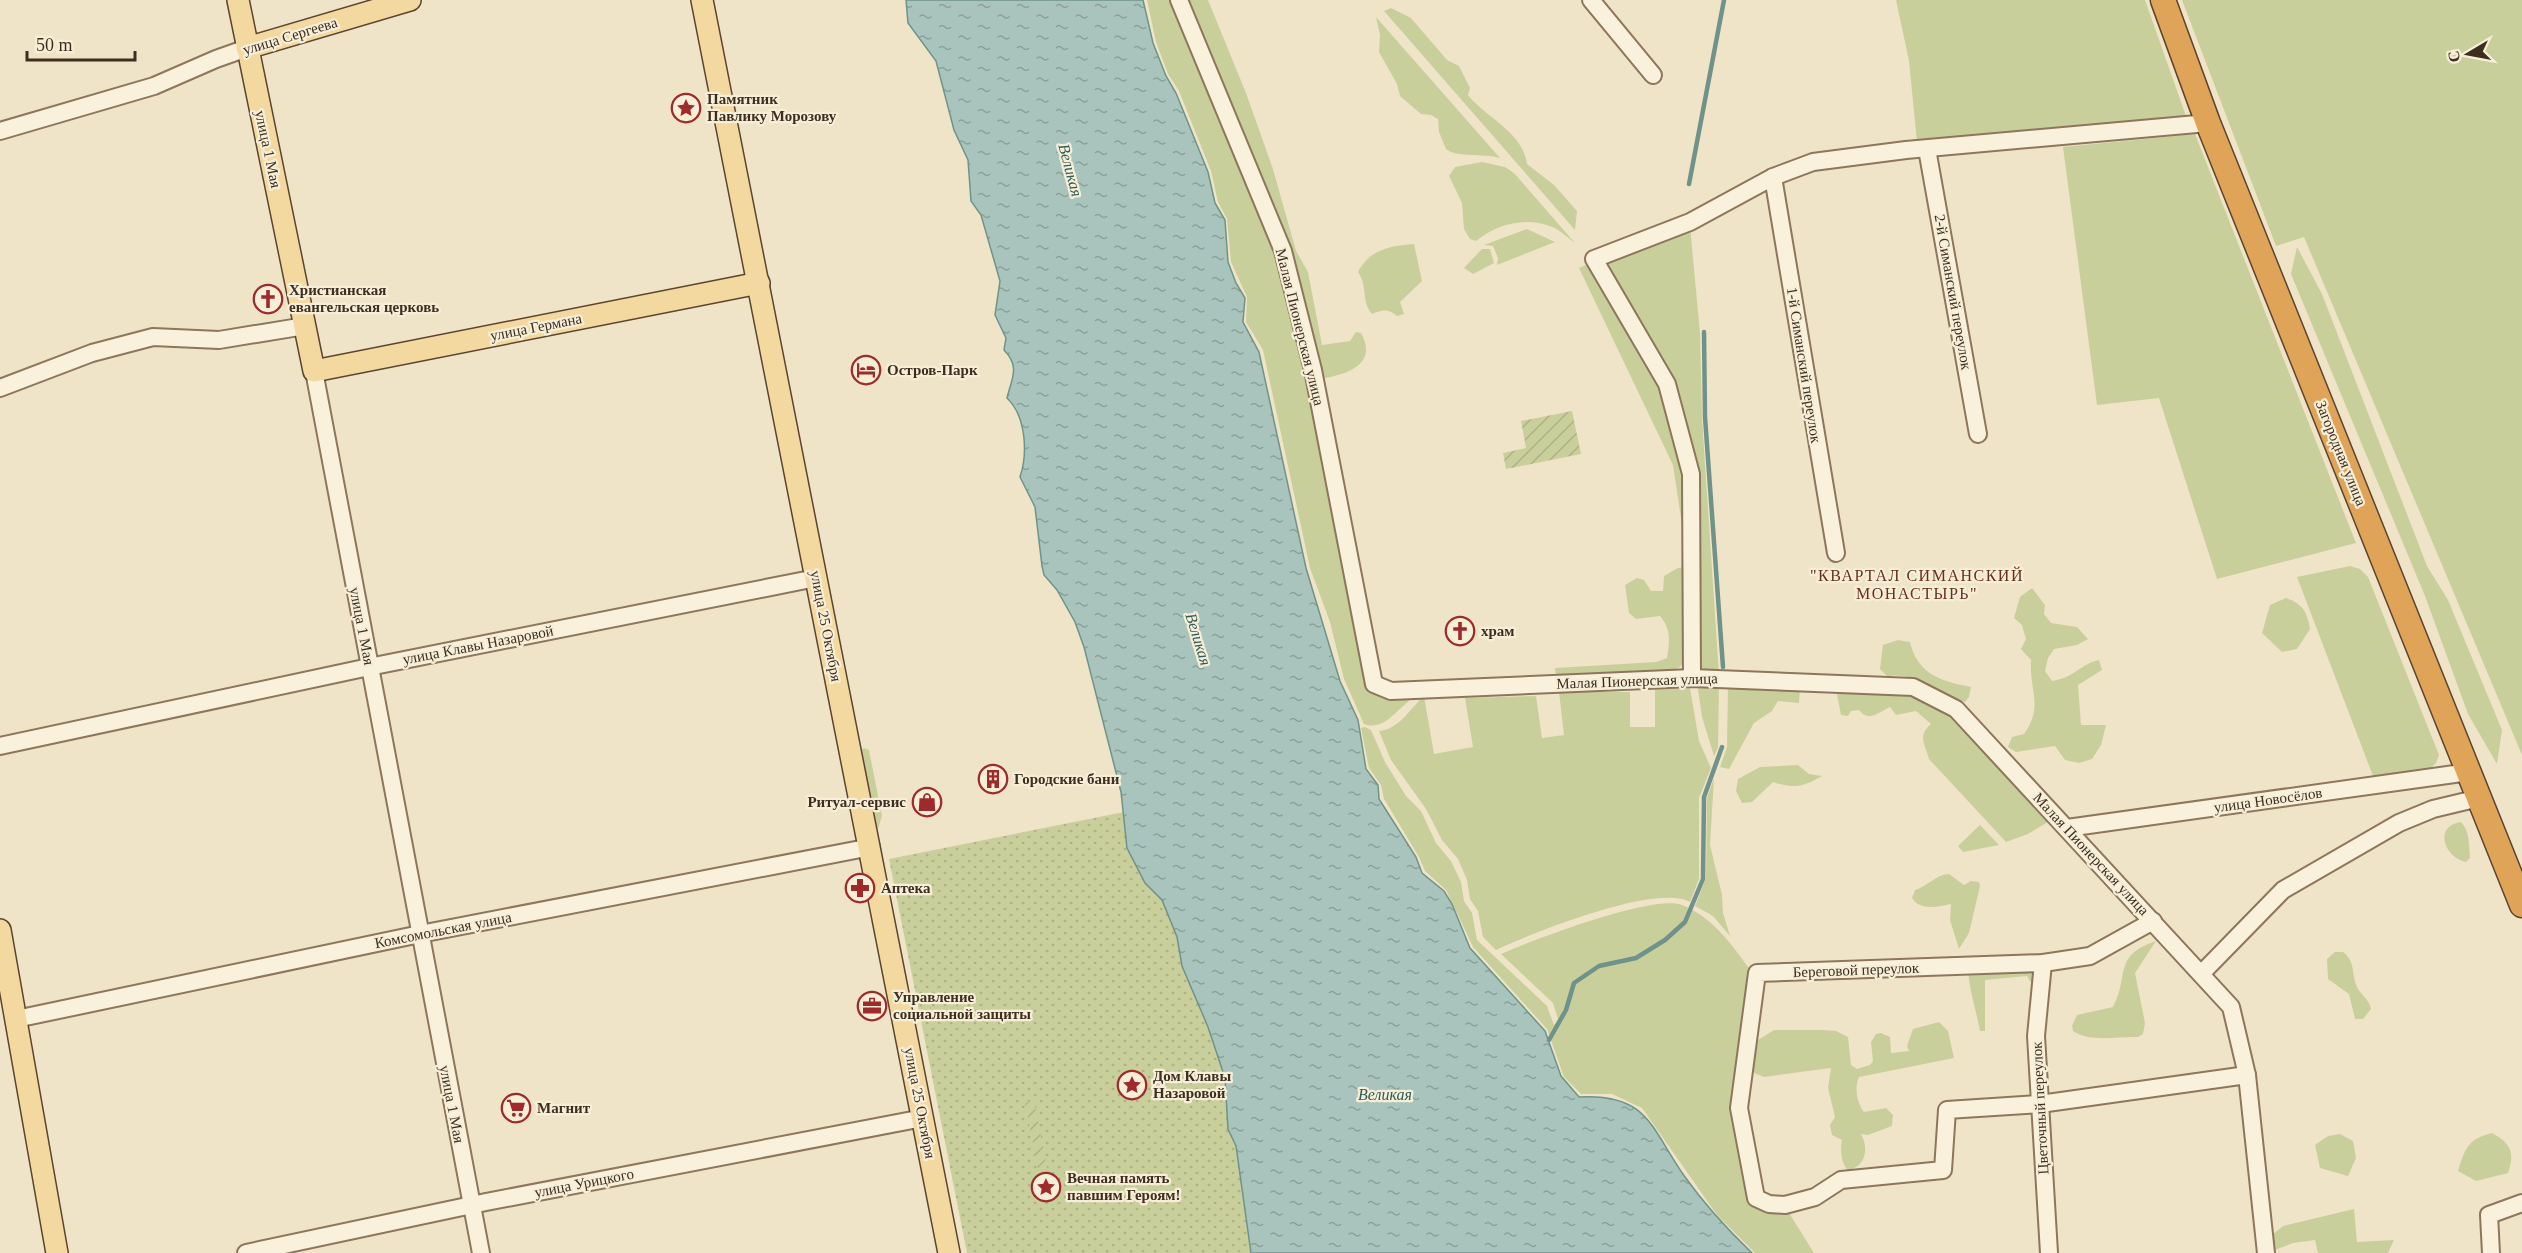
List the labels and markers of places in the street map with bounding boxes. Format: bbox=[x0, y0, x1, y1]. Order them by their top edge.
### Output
place label: Памятник Павлику Морозову bbox=[707, 91, 837, 124]
place icon: Памятник Павлику Морозову bbox=[670, 92, 702, 124]
place label: Христианская евангельская церковь bbox=[289, 282, 439, 315]
church icon: Христианская евангельская церковь bbox=[252, 283, 284, 315]
hotel icon: Остров-Парк bbox=[850, 354, 882, 386]
place label: Остров-Парк bbox=[887, 362, 978, 378]
church icon: храм bbox=[1444, 615, 1476, 647]
place label: храм bbox=[1481, 623, 1515, 639]
building icon: Городские бани bbox=[977, 763, 1009, 795]
place label: Городские бани bbox=[1014, 771, 1120, 787]
shop icon: Ритуал-сервис bbox=[911, 786, 943, 818]
place label: Ритуал-сервис bbox=[807, 794, 906, 810]
pharmacy icon: Аптека bbox=[844, 872, 876, 904]
place label: Аптека bbox=[881, 880, 931, 896]
place label: Управление социальной защиты bbox=[893, 989, 1031, 1022]
office icon: Управление социальной защиты bbox=[856, 990, 888, 1022]
place label: Дом Клавы Назаровой bbox=[1153, 1068, 1231, 1101]
place icon: Дом Клавы Назаровой bbox=[1116, 1069, 1148, 1101]
supermarket icon: Магнит bbox=[500, 1092, 532, 1124]
place label: Магнит bbox=[537, 1100, 591, 1116]
place label: Вечная память павшим Героям! bbox=[1067, 1170, 1180, 1203]
place icon: Вечная память павшим Героям! bbox=[1030, 1171, 1062, 1203]

